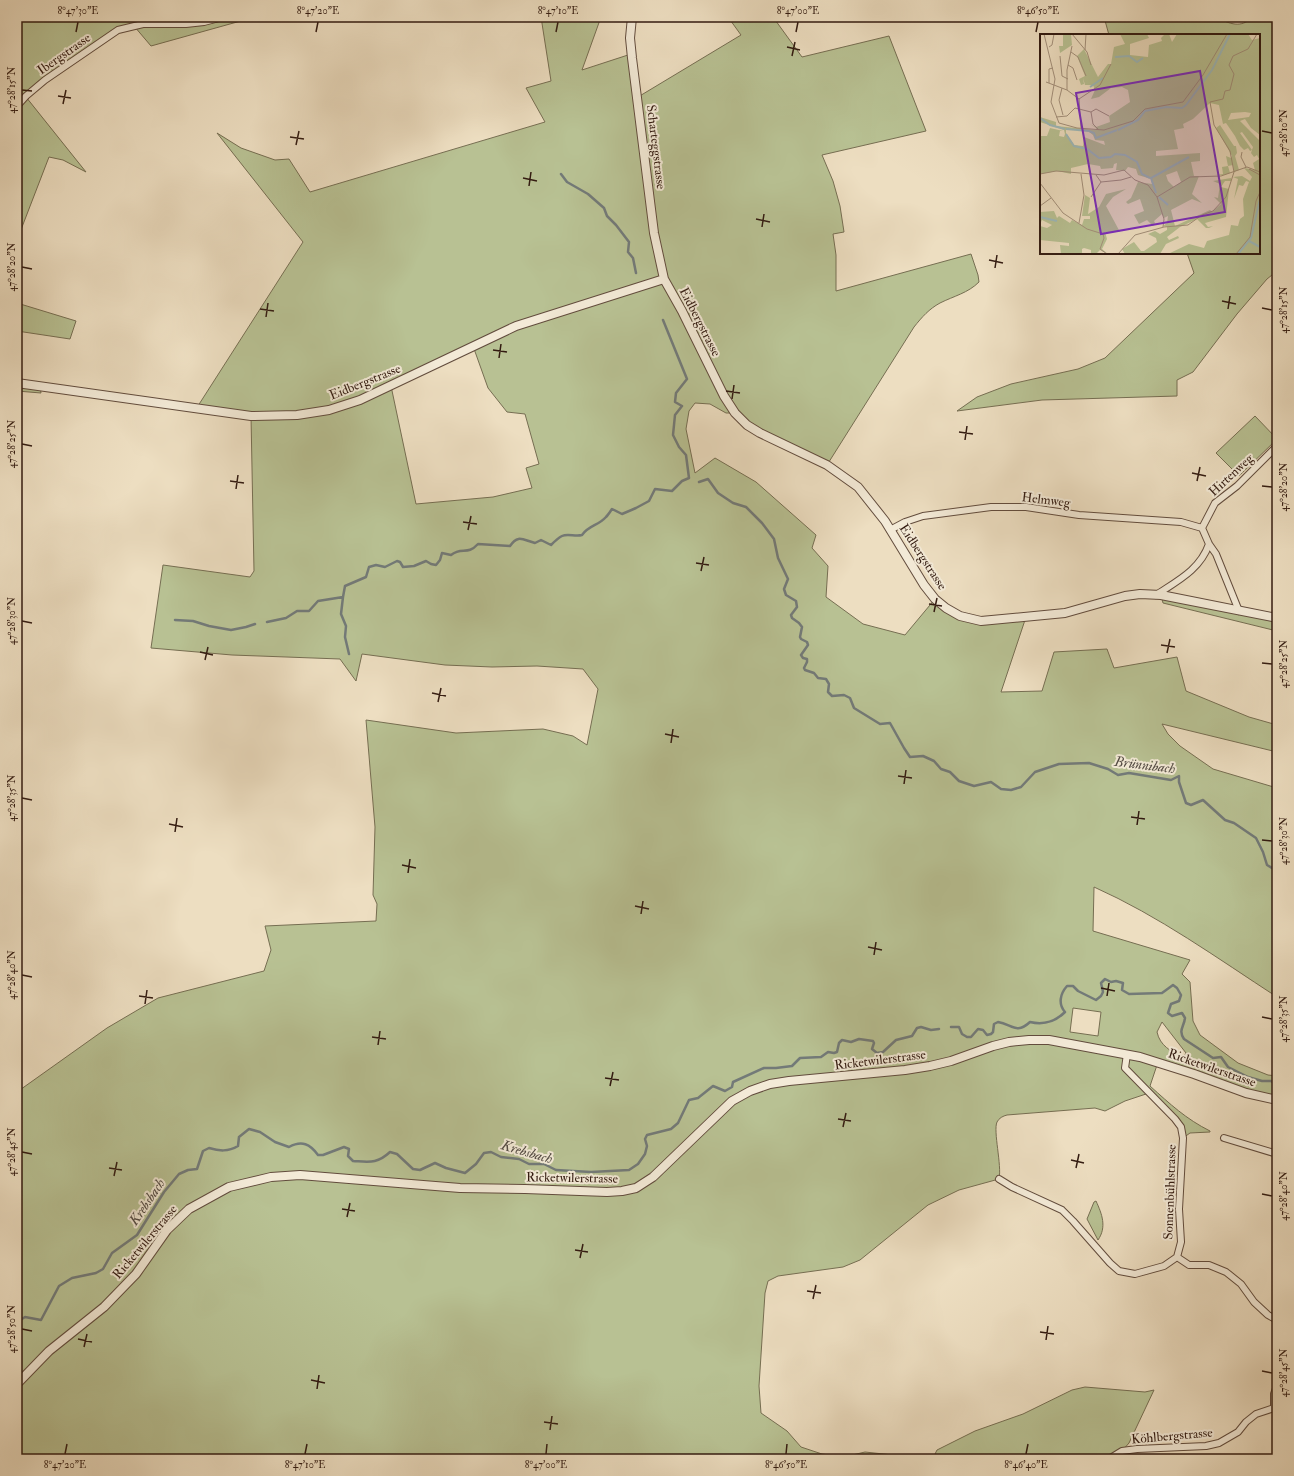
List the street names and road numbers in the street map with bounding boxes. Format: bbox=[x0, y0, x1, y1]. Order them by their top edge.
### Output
street label: Ibergstrasse bbox=[34, 29, 94, 78]
street label: Scharteggstrasse bbox=[643, 104, 669, 191]
street label: Eidbergstrasse bbox=[676, 285, 724, 360]
street label: Eidbergstrasse bbox=[327, 360, 403, 404]
street label: Hirtenweg bbox=[1205, 450, 1257, 500]
street label: Helmweg bbox=[1021, 489, 1072, 511]
street label: Eidbergstrasse bbox=[896, 521, 951, 593]
street label: Ricketwilerstrasse bbox=[1166, 1045, 1259, 1091]
street label: Ricketwilerstrasse bbox=[833, 1046, 927, 1074]
street label: Sonnenbühlstrasse bbox=[1160, 1143, 1180, 1240]
street label: Ricketwilerstrasse bbox=[526, 1169, 619, 1187]
street label: Ricketwilerstrasse bbox=[109, 1201, 181, 1282]
street label: Köhlbergstrasse bbox=[1131, 1424, 1214, 1448]

